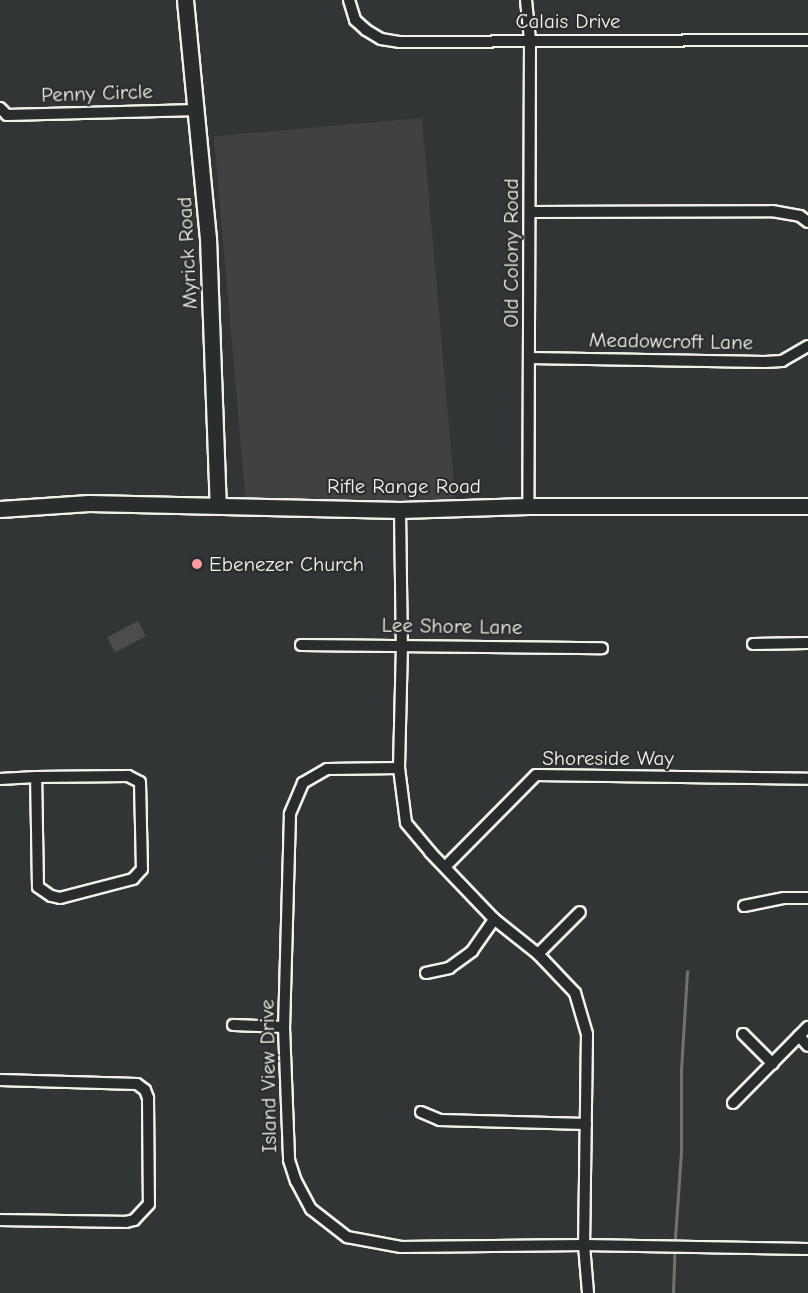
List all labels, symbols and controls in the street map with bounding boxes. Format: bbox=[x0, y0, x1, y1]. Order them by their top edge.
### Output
street label: Calais Drive bbox=[516, 8, 620, 34]
street label: Penny Circle bbox=[41, 78, 153, 108]
street label: Old Colony Road bbox=[498, 178, 524, 328]
street label: Myrick Road bbox=[171, 196, 203, 310]
street label: Meadowcroft Lane bbox=[589, 327, 753, 355]
street label: Rifle Range Road bbox=[327, 473, 481, 499]
place label: Ebenezer Church bbox=[209, 551, 364, 577]
marker: Ebenezer Church bbox=[190, 557, 204, 571]
street label: Lee Shore Lane bbox=[381, 612, 523, 640]
street label: Shoreside Way bbox=[542, 745, 674, 771]
street label: Island View Drive bbox=[254, 999, 282, 1153]

